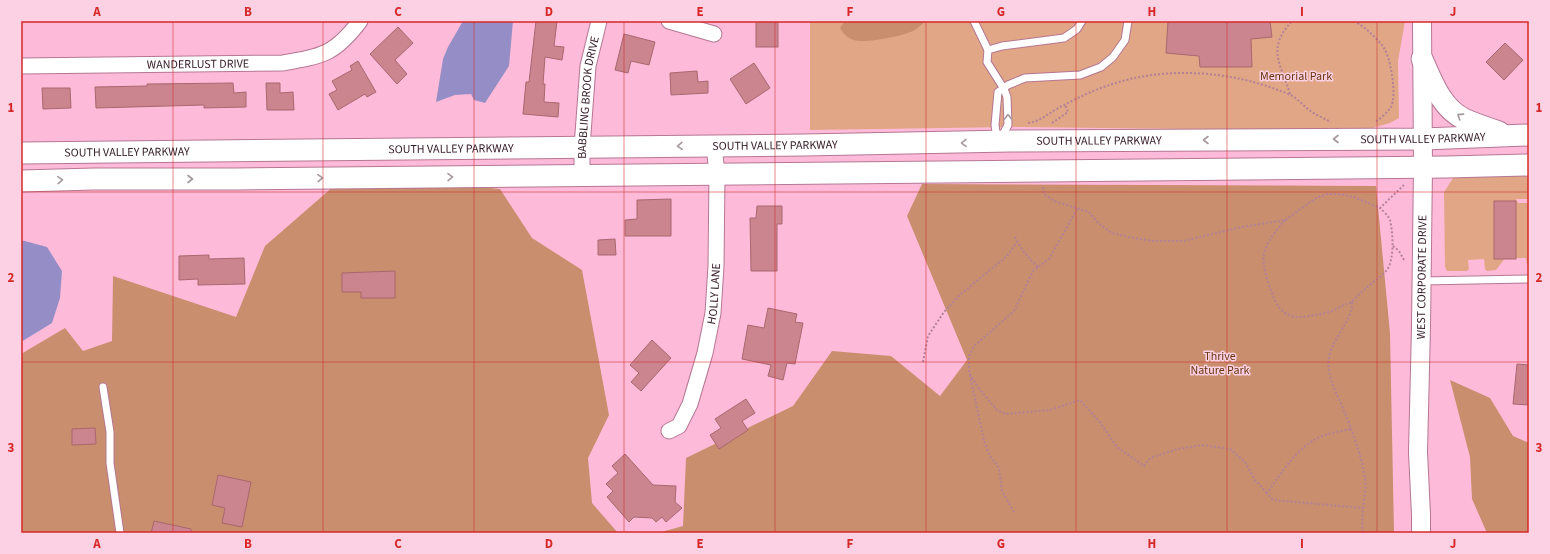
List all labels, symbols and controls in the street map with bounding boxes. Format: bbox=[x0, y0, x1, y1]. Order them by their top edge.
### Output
text: A bbox=[92, 3, 101, 21]
text: B bbox=[244, 3, 252, 21]
text: C bbox=[394, 3, 402, 21]
text: D bbox=[545, 3, 553, 21]
text: E bbox=[696, 3, 704, 21]
text: F bbox=[847, 3, 854, 21]
text: G bbox=[997, 3, 1005, 21]
text: H bbox=[1148, 3, 1156, 21]
text: I bbox=[1300, 3, 1304, 21]
text: J bbox=[1450, 3, 1456, 21]
street label: BABBLING BROOK DRIVE bbox=[574, 34, 603, 159]
street label: WANDERLUST DRIVE bbox=[147, 55, 249, 73]
park label: Memorial Park bbox=[1260, 68, 1332, 85]
text: 1 bbox=[8, 99, 15, 117]
text: 1 bbox=[1536, 99, 1543, 117]
one-way arrow bbox=[1457, 113, 1464, 121]
one-way arrow bbox=[1003, 114, 1012, 120]
street label: SOUTH VALLEY PARKWAY bbox=[1360, 128, 1486, 148]
street label: SOUTH VALLEY PARKWAY bbox=[1036, 132, 1162, 149]
one-way arrow bbox=[1333, 135, 1339, 143]
street label: SOUTH VALLEY PARKWAY bbox=[712, 136, 838, 154]
one-way arrow bbox=[1203, 136, 1209, 144]
street label: SOUTH VALLEY PARKWAY bbox=[388, 139, 514, 158]
one-way arrow bbox=[961, 139, 967, 147]
one-way arrow bbox=[677, 142, 683, 150]
street label: SOUTH VALLEY PARKWAY bbox=[64, 143, 190, 161]
one-way arrow bbox=[447, 173, 453, 181]
one-way arrow bbox=[317, 174, 323, 182]
one-way arrow bbox=[57, 175, 63, 184]
one-way arrow bbox=[187, 175, 193, 183]
street label: WEST CORPORATE DRIVE bbox=[1412, 215, 1431, 340]
street label: HOLLY LANE bbox=[702, 263, 725, 326]
text: 2 bbox=[8, 269, 15, 287]
text: 2 bbox=[1536, 269, 1543, 287]
park label: Thrive Nature Park bbox=[1190, 348, 1250, 379]
text: 3 bbox=[8, 439, 15, 457]
text: 3 bbox=[1536, 439, 1543, 457]
text: A bbox=[92, 535, 101, 553]
text: B bbox=[244, 535, 252, 553]
text: C bbox=[394, 535, 402, 553]
text: D bbox=[545, 535, 553, 553]
text: E bbox=[696, 535, 704, 553]
text: F bbox=[847, 535, 854, 553]
text: G bbox=[997, 535, 1005, 553]
text: H bbox=[1148, 535, 1156, 553]
text: I bbox=[1300, 535, 1304, 553]
text: J bbox=[1450, 535, 1456, 553]

